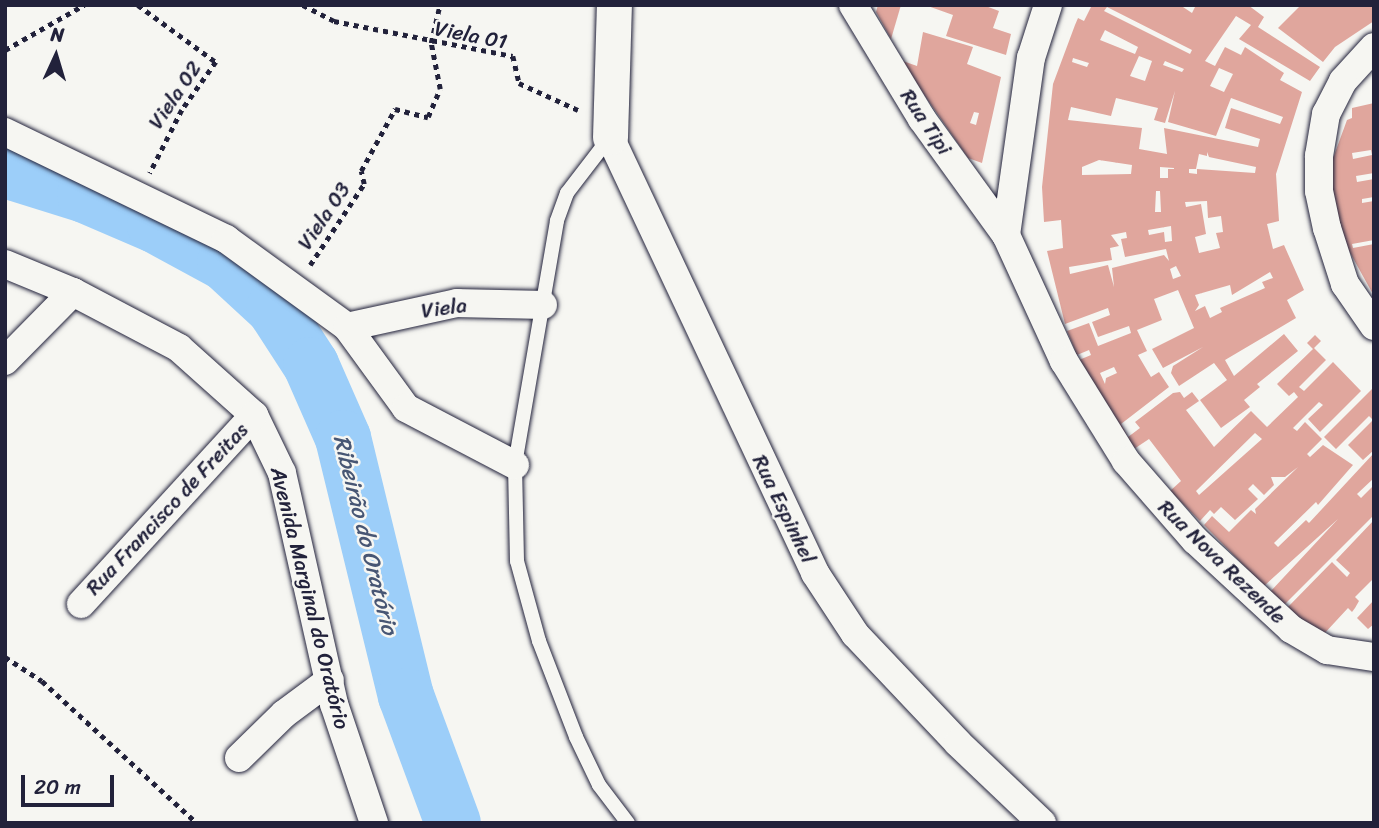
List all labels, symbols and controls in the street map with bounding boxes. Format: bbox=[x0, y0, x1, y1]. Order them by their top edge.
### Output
street label: Viela 01 bbox=[433, 16, 509, 54]
text: N bbox=[50, 18, 65, 51]
north arrow bbox=[21, 21, 91, 91]
street label: Viela 02 bbox=[143, 56, 207, 134]
street label: Rua Tipi bbox=[895, 84, 957, 160]
street label: Viela 03 bbox=[292, 178, 356, 254]
street label: Viela bbox=[420, 292, 468, 324]
street label: Rua Francisco de Freitas bbox=[81, 418, 253, 600]
water label: Ribeirão do Oratório bbox=[327, 433, 403, 637]
street label: Rua Espinhel bbox=[747, 451, 821, 567]
street label: Avenida Marginal do Oratório bbox=[265, 464, 355, 732]
street label: Rua Nova Rezende bbox=[1153, 495, 1291, 629]
scale bar bbox=[24, 762, 117, 806]
text: 20 m bbox=[34, 768, 81, 806]

